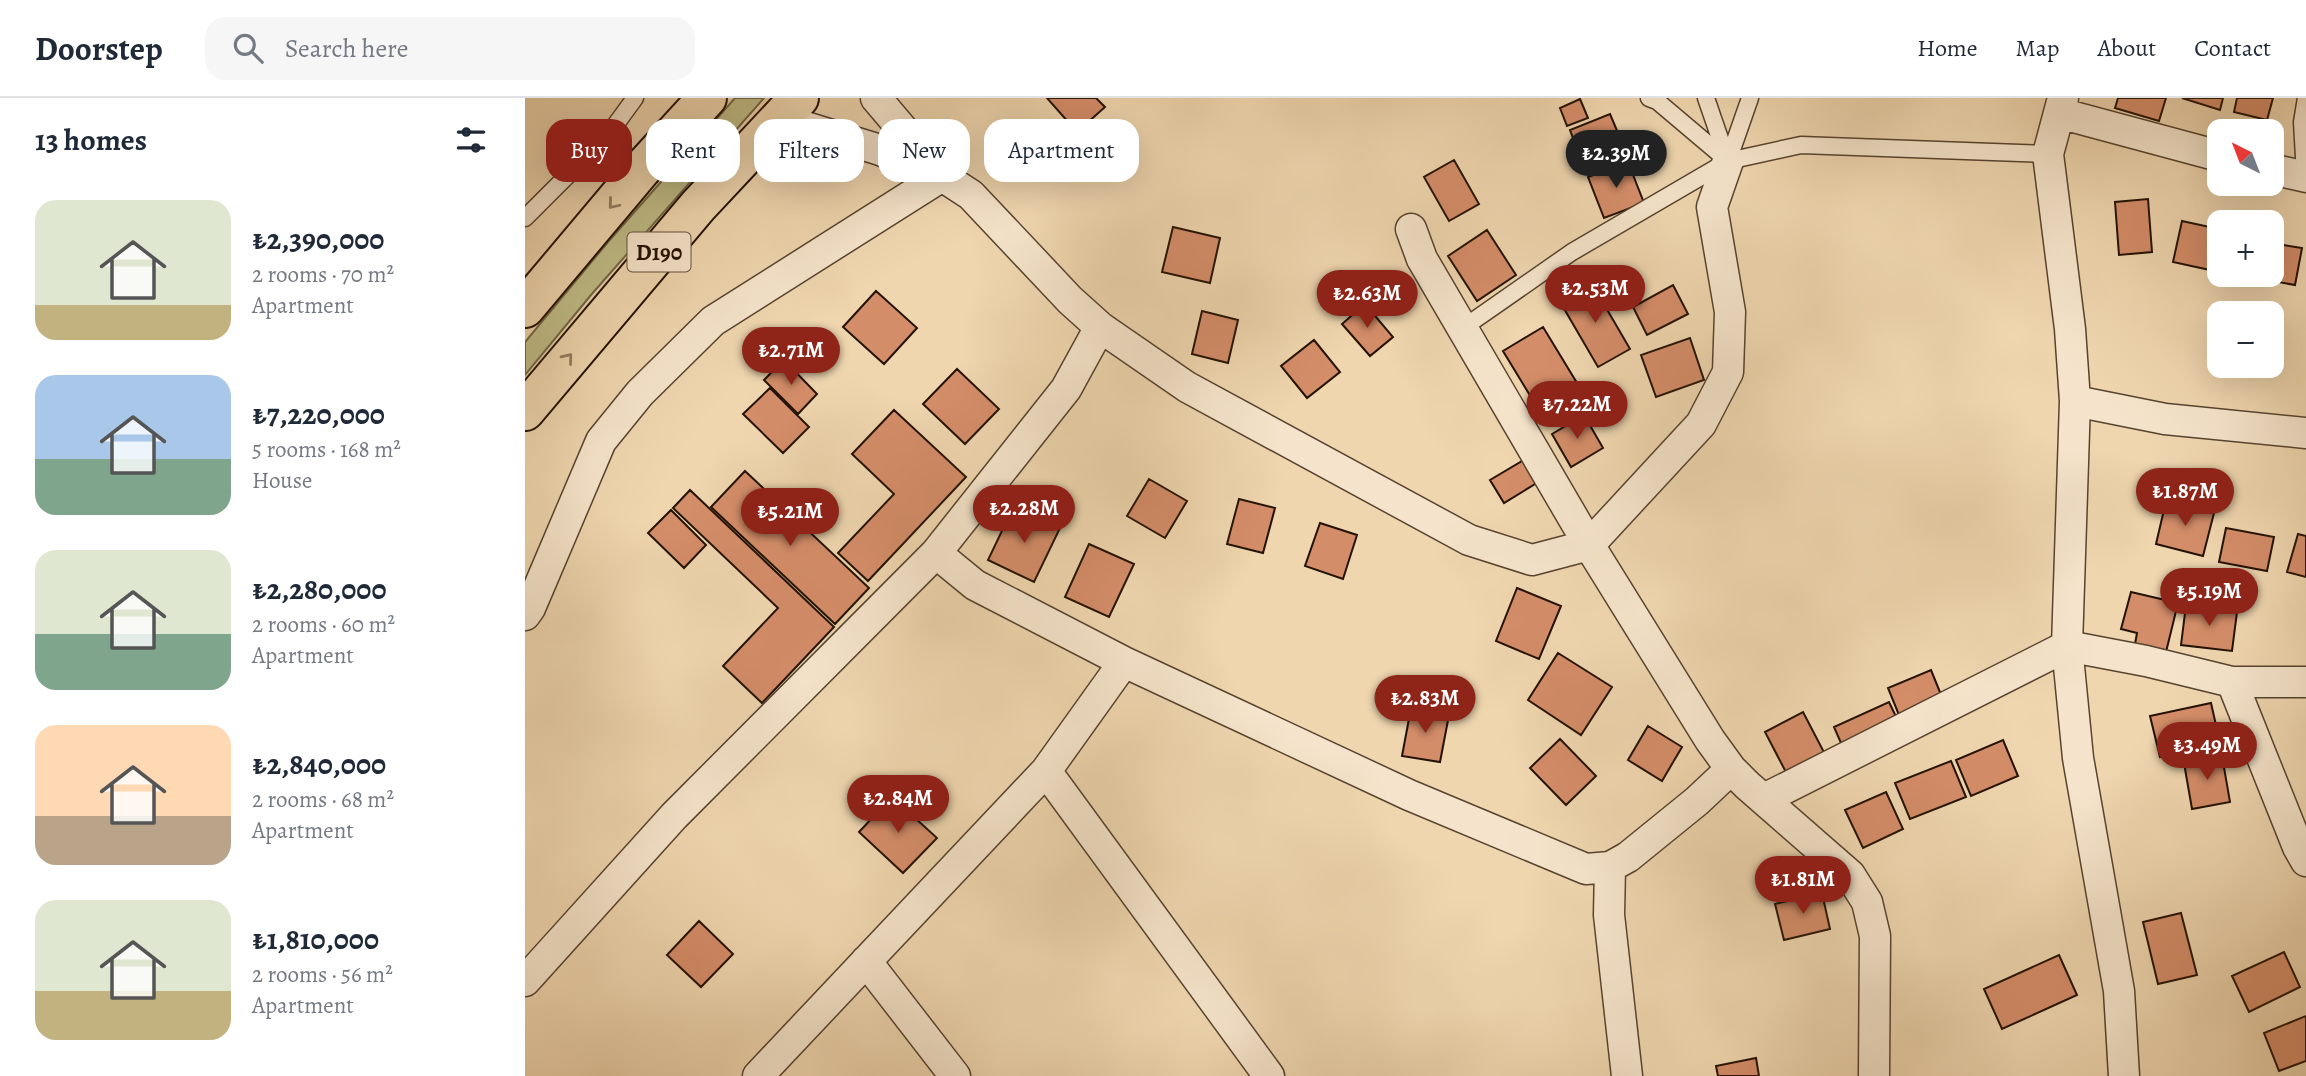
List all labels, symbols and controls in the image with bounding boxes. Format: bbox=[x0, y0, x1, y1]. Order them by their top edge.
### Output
search box bbox=[205, 17, 695, 80]
text: Doorstep bbox=[35, 26, 163, 71]
icon: search bbox=[229, 29, 267, 67]
text: Search here bbox=[285, 31, 408, 66]
text: Home bbox=[1917, 32, 1978, 64]
text: Map bbox=[2016, 32, 2060, 64]
text: About bbox=[2098, 32, 2156, 64]
text: Contact bbox=[2194, 32, 2271, 64]
chip: Buy bbox=[546, 119, 632, 182]
chip: Rent bbox=[646, 119, 740, 182]
chip: Filters bbox=[754, 119, 864, 182]
chip: New bbox=[878, 119, 970, 182]
chip: Apartment bbox=[984, 119, 1139, 182]
north arrow bbox=[2207, 119, 2284, 196]
map controls bbox=[2207, 119, 2284, 378]
text: 13 homes bbox=[35, 120, 147, 160]
icon: filters bbox=[452, 121, 490, 159]
pin: ₺2.39M bbox=[1559, 130, 1673, 190]
text: ₺2.39M bbox=[1582, 137, 1650, 168]
one-way arrow bbox=[609, 196, 621, 209]
button: + bbox=[2207, 210, 2284, 287]
text: ₺2,390,000 bbox=[252, 219, 384, 259]
icon: home bbox=[91, 228, 175, 312]
road number: D190 bbox=[627, 232, 691, 272]
text: 2 rooms · 70 m² bbox=[252, 259, 394, 290]
pin: ₺2.53M bbox=[1538, 266, 1652, 325]
pin: ₺2.63M bbox=[1310, 271, 1424, 330]
text: ₺2.53M bbox=[1561, 272, 1629, 303]
text: ₺2.63M bbox=[1333, 277, 1401, 308]
text: Apartment bbox=[252, 290, 354, 321]
button: − bbox=[2207, 301, 2284, 378]
pin: ₺2.71M bbox=[734, 328, 848, 387]
text: ₺2.71M bbox=[758, 334, 824, 365]
one-way arrow bbox=[560, 353, 572, 366]
pin: ₺7.22M bbox=[1520, 382, 1634, 441]
text: ₺7.22M bbox=[1543, 388, 1611, 419]
text: ₺7,220,000 bbox=[252, 394, 385, 434]
icon: home bbox=[91, 403, 175, 487]
text: 5 rooms · 168 m² bbox=[252, 434, 401, 465]
text: House bbox=[252, 465, 312, 496]
pin: ₺1.87M bbox=[2128, 468, 2242, 528]
text: ₺1.87M bbox=[2152, 475, 2218, 506]
pin: ₺2.28M bbox=[967, 486, 1081, 545]
pin: ₺5.21M bbox=[733, 489, 847, 548]
text: ₺2.28M bbox=[989, 492, 1059, 523]
text: ₺5.21M bbox=[757, 495, 823, 526]
pin: ₺5.19M bbox=[2152, 568, 2266, 628]
text: ₺2,280,000 bbox=[252, 569, 387, 609]
text: ₺5.19M bbox=[2176, 575, 2242, 606]
icon: home bbox=[91, 578, 175, 662]
text: 2 rooms · 60 m² bbox=[252, 609, 395, 640]
text: Apartment bbox=[252, 640, 354, 671]
pin: ₺2.83M bbox=[1368, 676, 1482, 735]
text: ₺2.83M bbox=[1391, 682, 1459, 713]
pin: ₺3.49M bbox=[2150, 722, 2264, 782]
text: ₺3.49M bbox=[2173, 729, 2241, 760]
text: ₺2,840,000 bbox=[252, 744, 386, 784]
icon: home bbox=[91, 753, 175, 837]
pin: ₺2.84M bbox=[841, 776, 955, 835]
text: ₺2.84M bbox=[863, 782, 933, 813]
text: 2 rooms · 68 m² bbox=[252, 784, 394, 815]
text: Apartment bbox=[252, 815, 354, 846]
pin: ₺1.81M bbox=[1746, 856, 1860, 916]
text: ₺1.81M bbox=[1771, 863, 1835, 894]
text: ₺1,810,000 bbox=[252, 919, 379, 959]
icon: home bbox=[91, 928, 175, 1012]
text: 2 rooms · 56 m² bbox=[252, 959, 393, 990]
text: Apartment bbox=[252, 990, 354, 1021]

